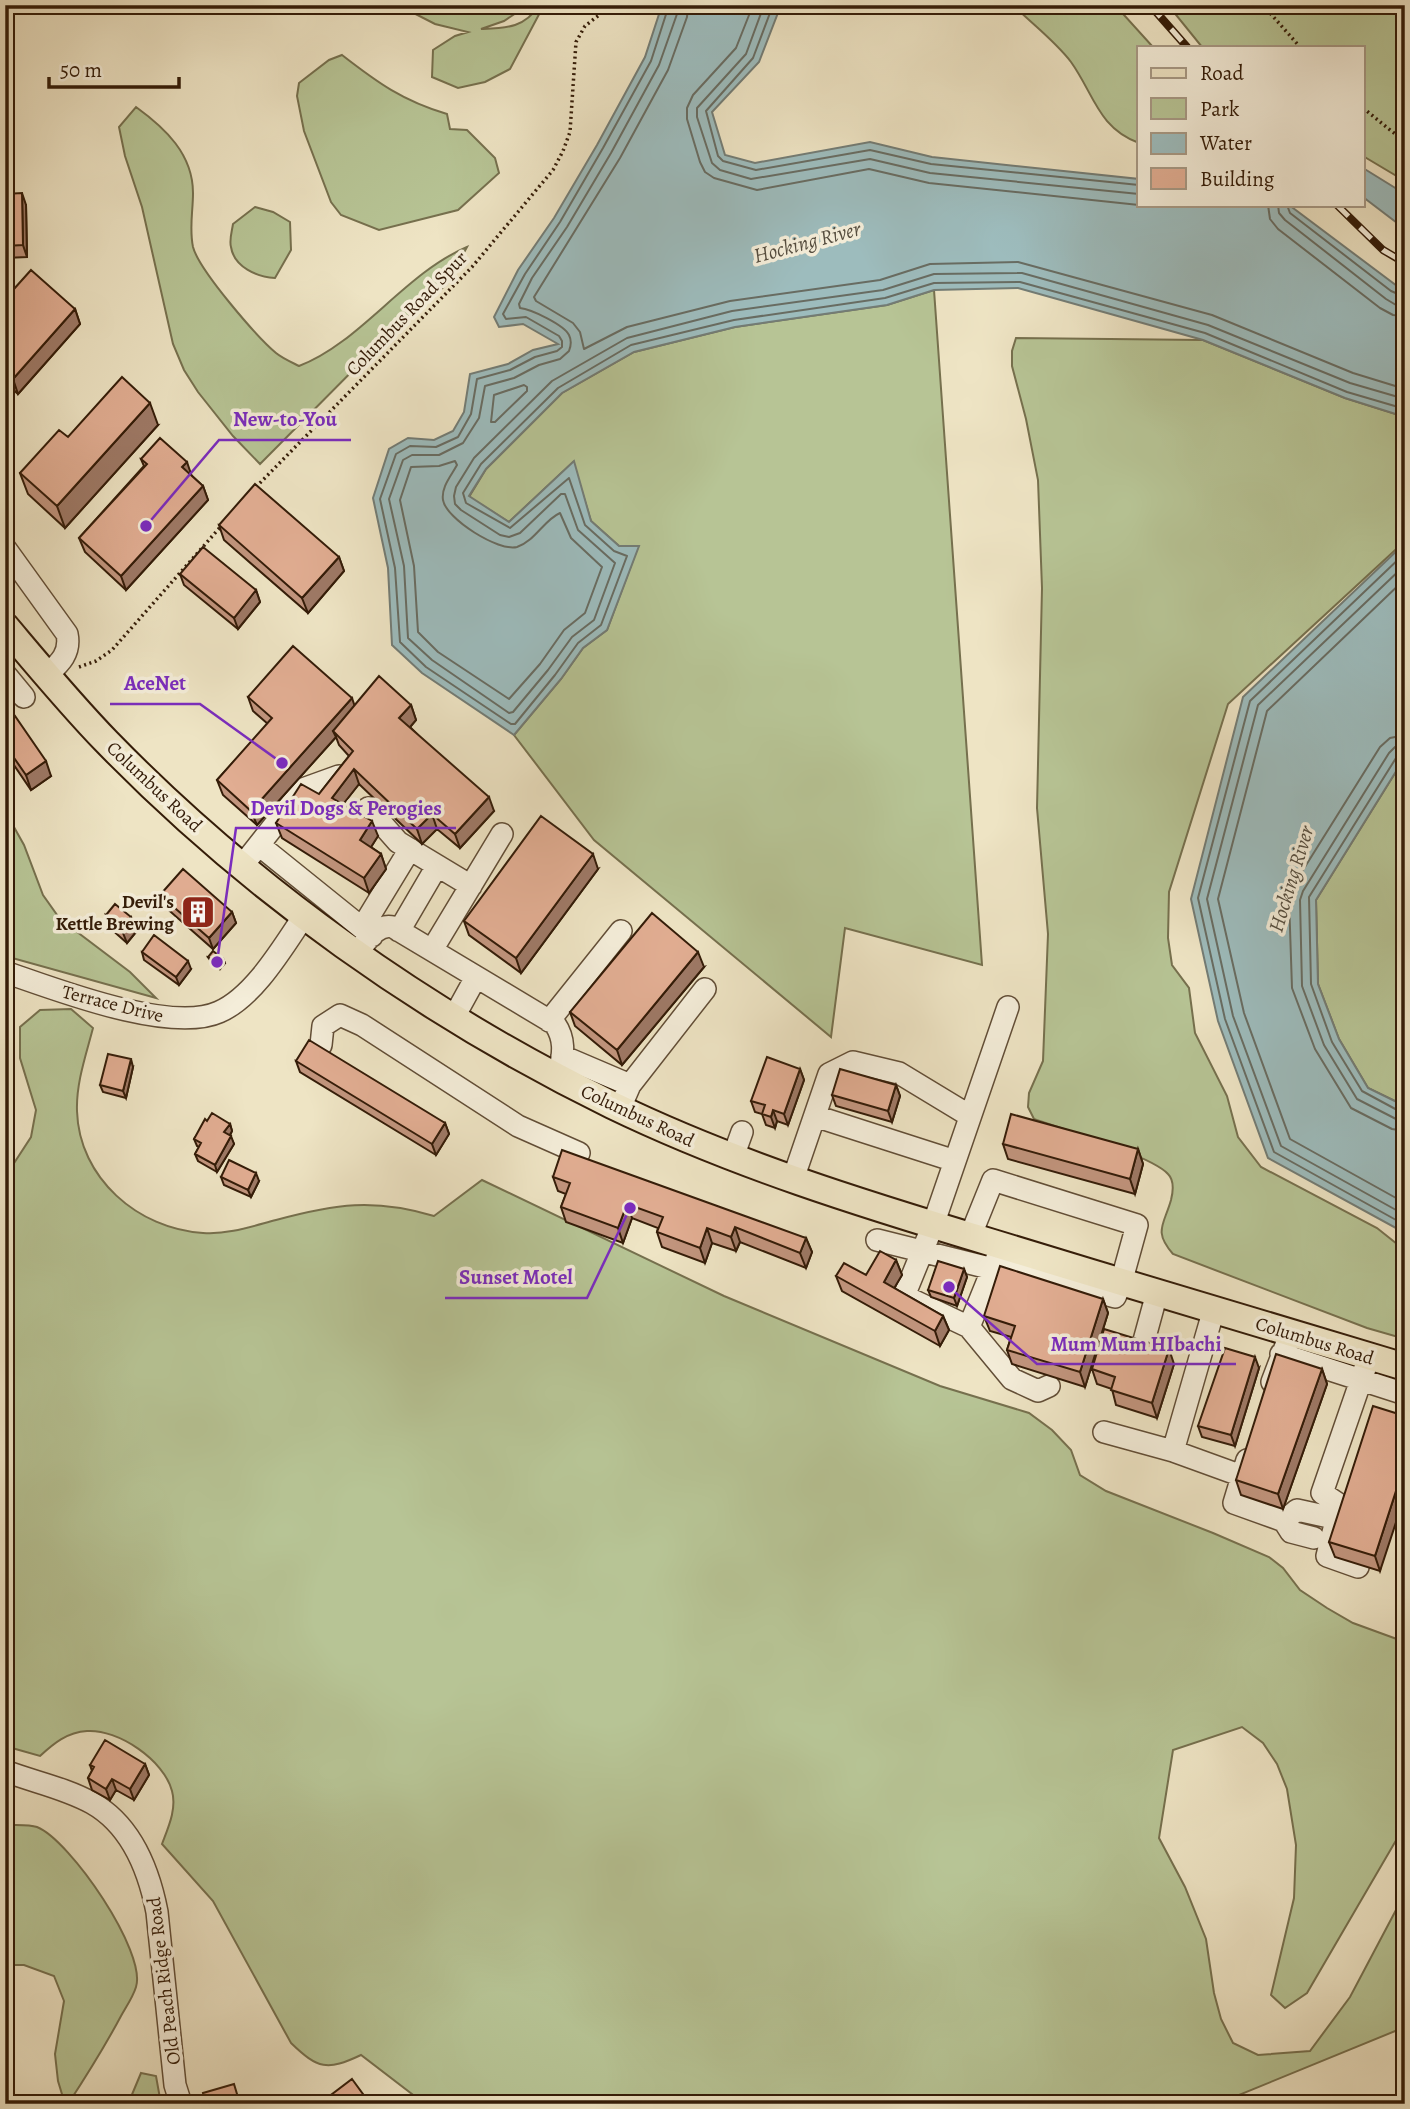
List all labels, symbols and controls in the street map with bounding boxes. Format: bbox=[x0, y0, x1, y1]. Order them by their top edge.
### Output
scale bar bbox=[49, 46, 178, 90]
legend bbox=[1137, 46, 1364, 206]
text: 50 m bbox=[60, 56, 102, 84]
text: Road bbox=[1200, 59, 1244, 87]
text: Park bbox=[1200, 95, 1240, 123]
text: Water bbox=[1199, 129, 1252, 157]
text: Building bbox=[1200, 165, 1275, 193]
water label: Hocking River bbox=[750, 214, 864, 270]
street label: Columbus Road Spur bbox=[340, 246, 473, 382]
callout: New-to-You bbox=[219, 398, 351, 440]
text: New-to-You bbox=[233, 405, 338, 433]
callout: AceNet bbox=[110, 662, 200, 704]
text: AceNet bbox=[123, 669, 186, 697]
street label: Columbus Road bbox=[101, 735, 209, 839]
callout: Devil Dogs & Perogies bbox=[236, 786, 456, 828]
text: Devil Dogs & Perogies bbox=[250, 794, 442, 822]
water label: Hocking River bbox=[1262, 822, 1321, 936]
place label: Devil's Kettle Brewing bbox=[56, 889, 174, 937]
building icon: Devil's Kettle Brewing bbox=[179, 893, 217, 931]
street label: Terrace Drive bbox=[59, 979, 166, 1029]
street label: Columbus Road bbox=[577, 1078, 699, 1154]
callout: Sunset Motel bbox=[445, 1256, 587, 1298]
text: Sunset Motel bbox=[459, 1263, 573, 1291]
street label: Columbus Road bbox=[1252, 1311, 1378, 1372]
callout: Mum Mum HIbachi bbox=[1037, 1322, 1236, 1364]
text: Mum Mum HIbachi bbox=[1050, 1330, 1222, 1358]
street label: Old Peach Ridge Road bbox=[141, 1895, 187, 2066]

